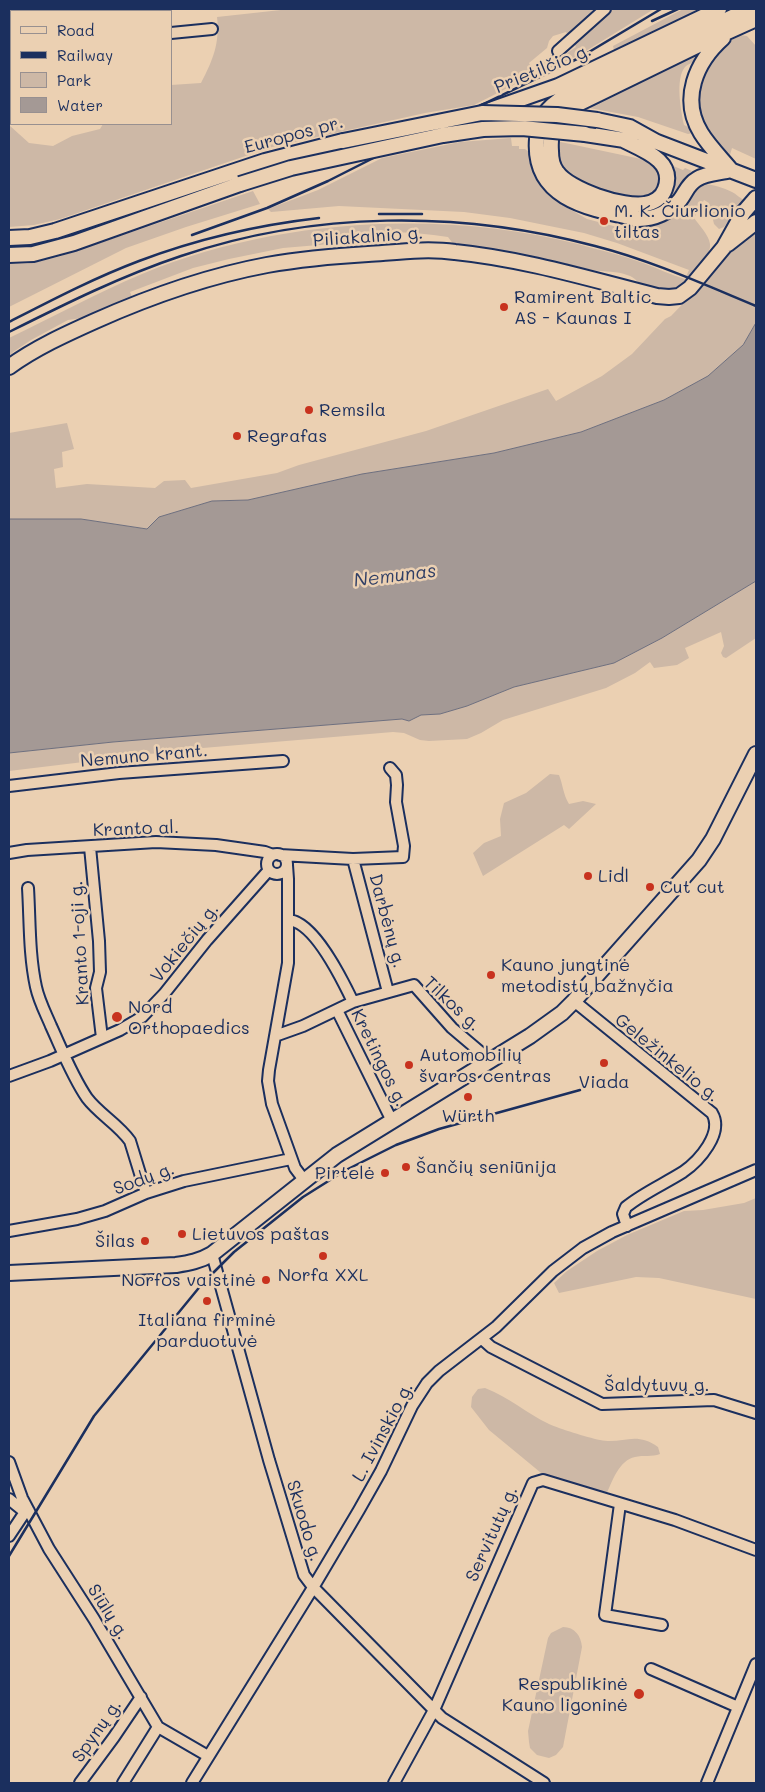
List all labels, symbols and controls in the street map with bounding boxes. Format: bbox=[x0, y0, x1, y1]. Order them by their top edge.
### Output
legend bbox=[10, 10, 172, 125]
text: Road bbox=[57, 20, 94, 40]
street label: Prietilčio g. bbox=[491, 40, 595, 98]
text: Railway bbox=[57, 45, 113, 65]
text: Park bbox=[57, 70, 91, 90]
text: Water bbox=[57, 95, 103, 115]
street label: Europos pr. bbox=[242, 111, 346, 159]
place label: M. K. Čiurlionio tiltas bbox=[614, 200, 746, 242]
marker: M. K. Čiurlionio tiltas bbox=[598, 215, 610, 227]
street label: Piliakalnio g. bbox=[312, 222, 424, 252]
place label: Ramirent Baltic AS - Kaunas I bbox=[514, 286, 651, 328]
marker: Ramirent Baltic AS - Kaunas I bbox=[498, 301, 510, 313]
place label: Remsila bbox=[319, 399, 386, 421]
marker: Remsila bbox=[303, 404, 315, 416]
place label: Regrafas bbox=[247, 425, 327, 447]
marker: Regrafas bbox=[231, 430, 243, 442]
water label: Nemunas bbox=[352, 560, 438, 592]
street label: Nemuno krant. bbox=[79, 740, 209, 772]
street label: Kranto al. bbox=[92, 817, 180, 841]
place label: Lidl bbox=[598, 865, 629, 887]
marker: Lidl bbox=[582, 870, 594, 882]
street label: Darbėnų g. bbox=[364, 872, 410, 970]
place label: Cut cut bbox=[660, 876, 725, 898]
street label: Kranto 1-oji g. bbox=[66, 880, 94, 1006]
marker: Cut cut bbox=[644, 881, 656, 893]
street label: Vokiečių g. bbox=[146, 899, 224, 987]
place label: Kauno jungtinė metodistų bažnyčia bbox=[501, 954, 674, 996]
marker: Kauno jungtinė metodistų bažnyčia bbox=[485, 969, 497, 981]
street label: Tilkos g. bbox=[419, 972, 485, 1036]
place label: Nord Orthopaedics bbox=[128, 996, 250, 1038]
street label: Kretingos g. bbox=[346, 1006, 412, 1110]
street label: Geležinkelio g. bbox=[610, 1009, 724, 1107]
marker: Nord Orthopaedics bbox=[110, 1010, 124, 1024]
place label: Automobilių švaros centras bbox=[419, 1044, 551, 1086]
marker: Viada bbox=[598, 1057, 610, 1069]
marker: Automobilių švaros centras bbox=[403, 1059, 415, 1071]
place label: Viada bbox=[579, 1071, 629, 1093]
marker: Würth bbox=[462, 1091, 474, 1103]
place label: Würth bbox=[442, 1105, 494, 1127]
place label: Šančių seniūnija bbox=[416, 1156, 557, 1178]
street label: Sodų g. bbox=[110, 1158, 178, 1200]
marker: Šančių seniūnija bbox=[400, 1161, 412, 1173]
place label: Pirtelė bbox=[315, 1162, 375, 1184]
marker: Pirtelė bbox=[379, 1167, 391, 1179]
place label: Lietuvos paštas bbox=[192, 1223, 330, 1245]
marker: Lietuvos paštas bbox=[176, 1228, 188, 1240]
place label: Šilas bbox=[95, 1230, 135, 1252]
marker: Šilas bbox=[139, 1235, 151, 1247]
marker: Norfa XXL bbox=[317, 1250, 329, 1262]
place label: Norfa XXL bbox=[278, 1264, 368, 1286]
place label: Norfos vaistinė bbox=[121, 1269, 256, 1291]
marker: Norfos vaistinė bbox=[260, 1274, 272, 1286]
marker: Italiana firminė parduotuvė bbox=[201, 1295, 213, 1307]
place label: Italiana firminė parduotuvė bbox=[138, 1309, 276, 1352]
street label: Šaldytuvų g. bbox=[604, 1374, 710, 1396]
street label: L. Ivinskio g. bbox=[348, 1379, 418, 1485]
street label: Skuodo g. bbox=[281, 1478, 327, 1564]
street label: Servitutų g. bbox=[461, 1483, 523, 1585]
street label: Siūlų g. bbox=[83, 1580, 133, 1644]
place label: Respublikinė Kauno ligoninė bbox=[502, 1673, 628, 1716]
marker: Respublikinė Kauno ligoninė bbox=[632, 1687, 646, 1701]
street label: Spynų g. bbox=[68, 1695, 126, 1767]

